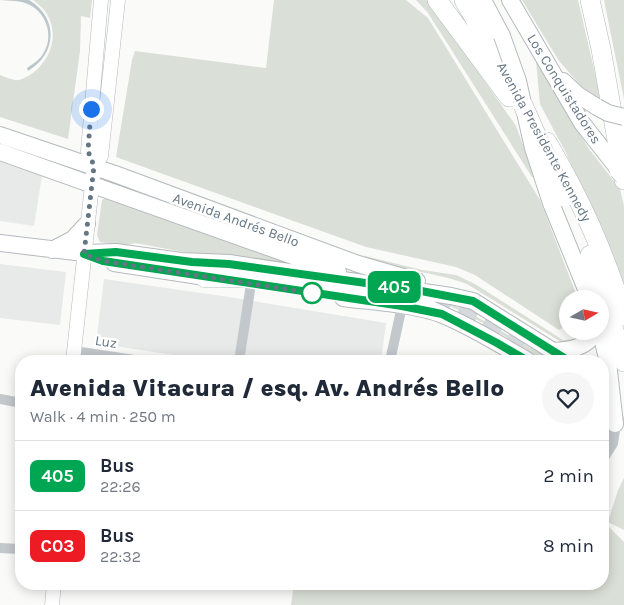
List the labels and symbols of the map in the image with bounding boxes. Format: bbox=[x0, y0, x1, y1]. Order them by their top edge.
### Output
street label: Los Conquistadores bbox=[523, 31, 605, 147]
street label: Avenida Presidente Kennedy bbox=[493, 59, 595, 225]
your location bbox=[79, 97, 104, 122]
street label: Avenida Andrés Bello bbox=[171, 189, 301, 251]
line badge: 405 bbox=[365, 271, 423, 303]
unlabelled marker bbox=[301, 282, 323, 304]
north arrow bbox=[559, 290, 609, 340]
street label: Luz bbox=[94, 332, 118, 352]

